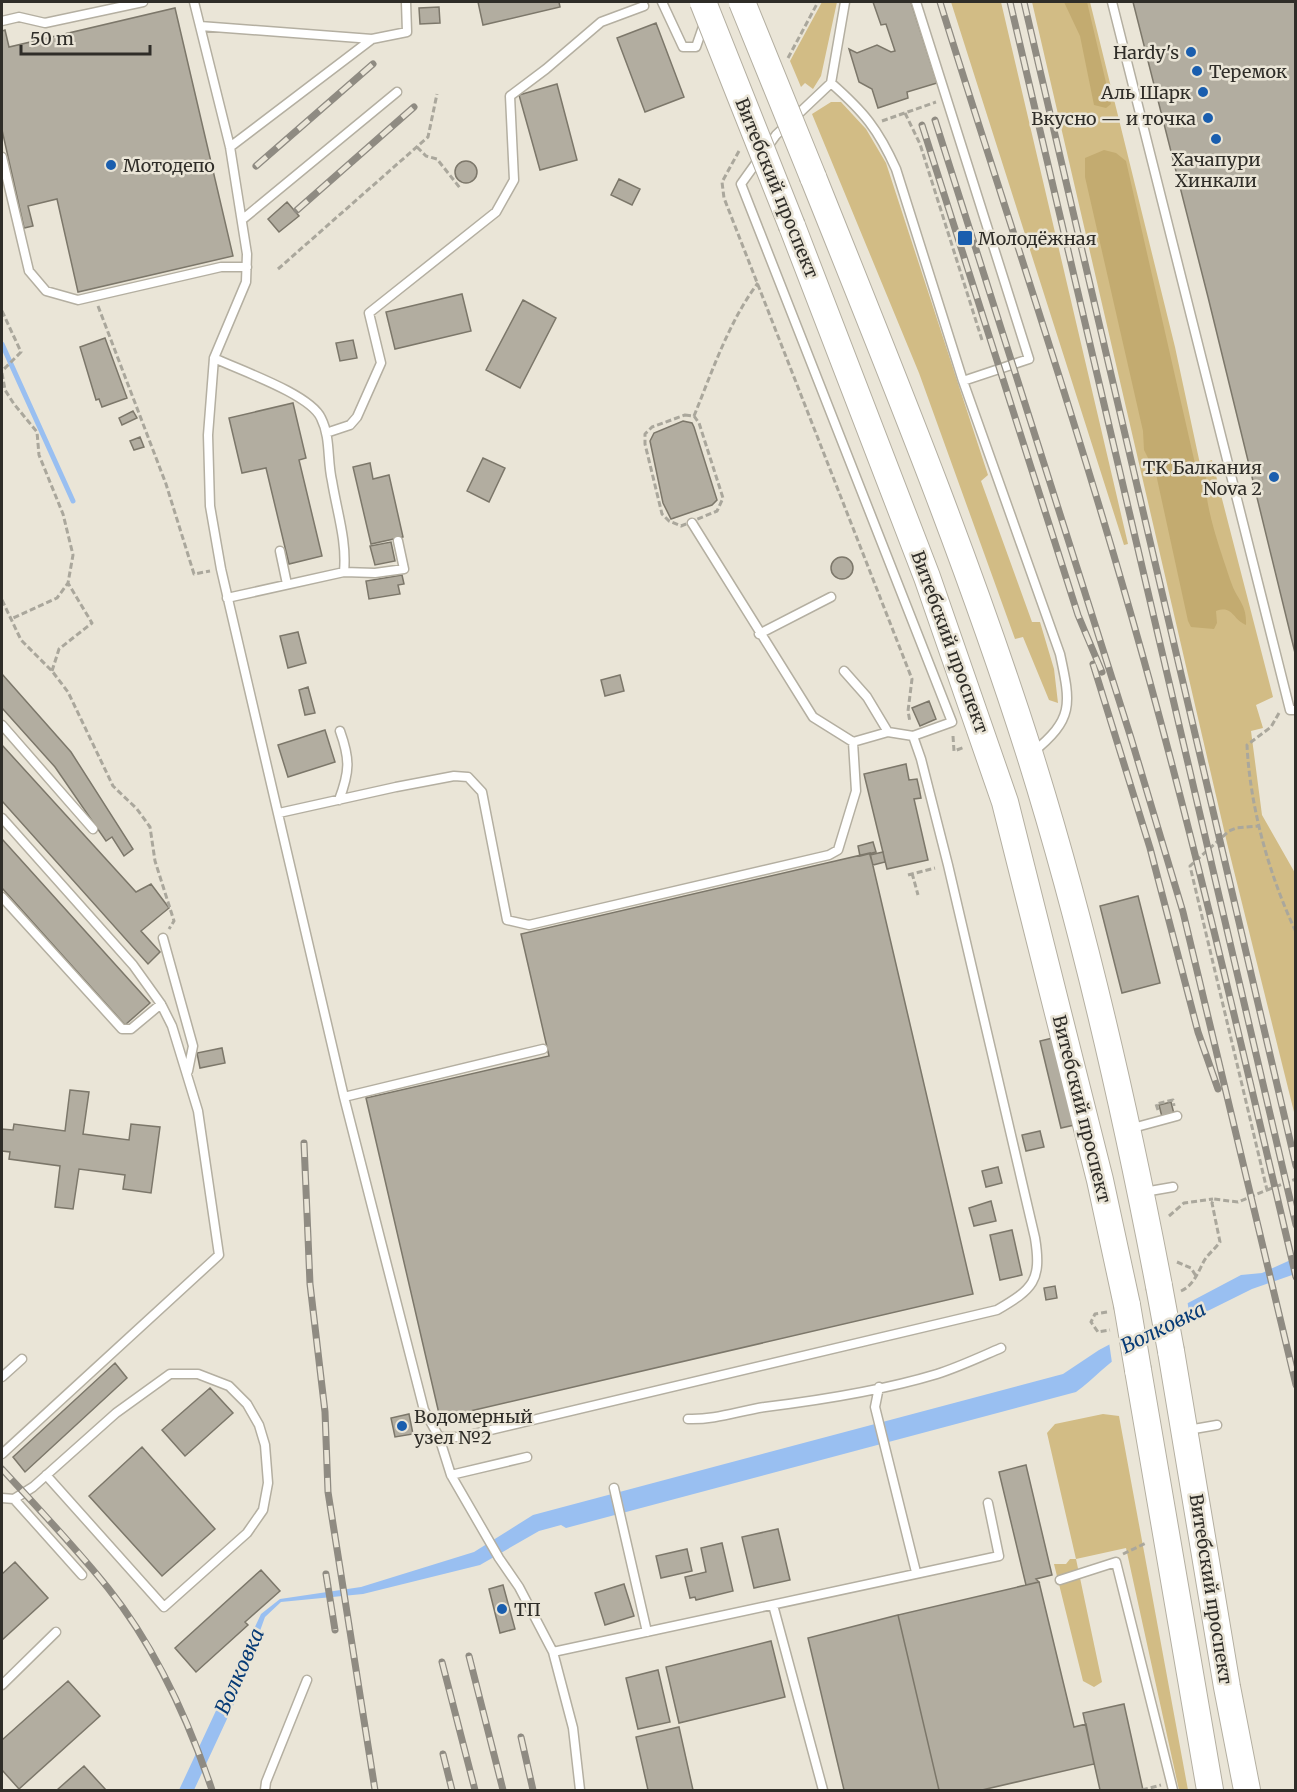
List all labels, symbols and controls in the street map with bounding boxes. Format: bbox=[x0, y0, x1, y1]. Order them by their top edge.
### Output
scale bar bbox=[21, 18, 150, 56]
text: 50 m bbox=[30, 27, 74, 50]
place label: Hardy's bbox=[1113, 41, 1179, 64]
marker: Hardy's bbox=[1184, 45, 1198, 59]
place label: Теремок bbox=[1209, 60, 1288, 83]
marker: Теремок bbox=[1190, 64, 1204, 78]
place label: Аль Шарк bbox=[1100, 81, 1192, 104]
marker: Аль Шарк bbox=[1196, 85, 1210, 99]
street label: Витебский проспект bbox=[730, 94, 824, 282]
place label: Вкусно — и точка bbox=[1031, 107, 1196, 130]
marker: Вкусно — и точка bbox=[1201, 111, 1215, 125]
marker: Хачапури Хинкали bbox=[1209, 132, 1223, 146]
place label: Хачапури Хинкали bbox=[1171, 148, 1261, 192]
place label: Мотодепо bbox=[123, 154, 215, 177]
marker: Мотодепо bbox=[104, 158, 118, 172]
place label: Молодёжная bbox=[978, 227, 1097, 250]
marker: Молодёжная bbox=[956, 229, 974, 247]
place label: ТК Балкания Nova 2 bbox=[1143, 456, 1262, 500]
marker: ТК Балкания Nova 2 bbox=[1267, 470, 1281, 484]
street label: Витебский проспект bbox=[906, 548, 994, 736]
street label: Витебский проспект bbox=[1048, 1013, 1116, 1205]
water label: Волковка bbox=[1116, 1296, 1210, 1358]
place label: Водомерный узел №2 bbox=[414, 1405, 533, 1449]
marker: Водомерный узел №2 bbox=[395, 1419, 409, 1433]
street label: Витебский проспект bbox=[1185, 1492, 1237, 1686]
place label: ТП bbox=[514, 1598, 541, 1621]
marker: ТП bbox=[495, 1602, 509, 1616]
water label: Волковка bbox=[209, 1624, 269, 1718]

